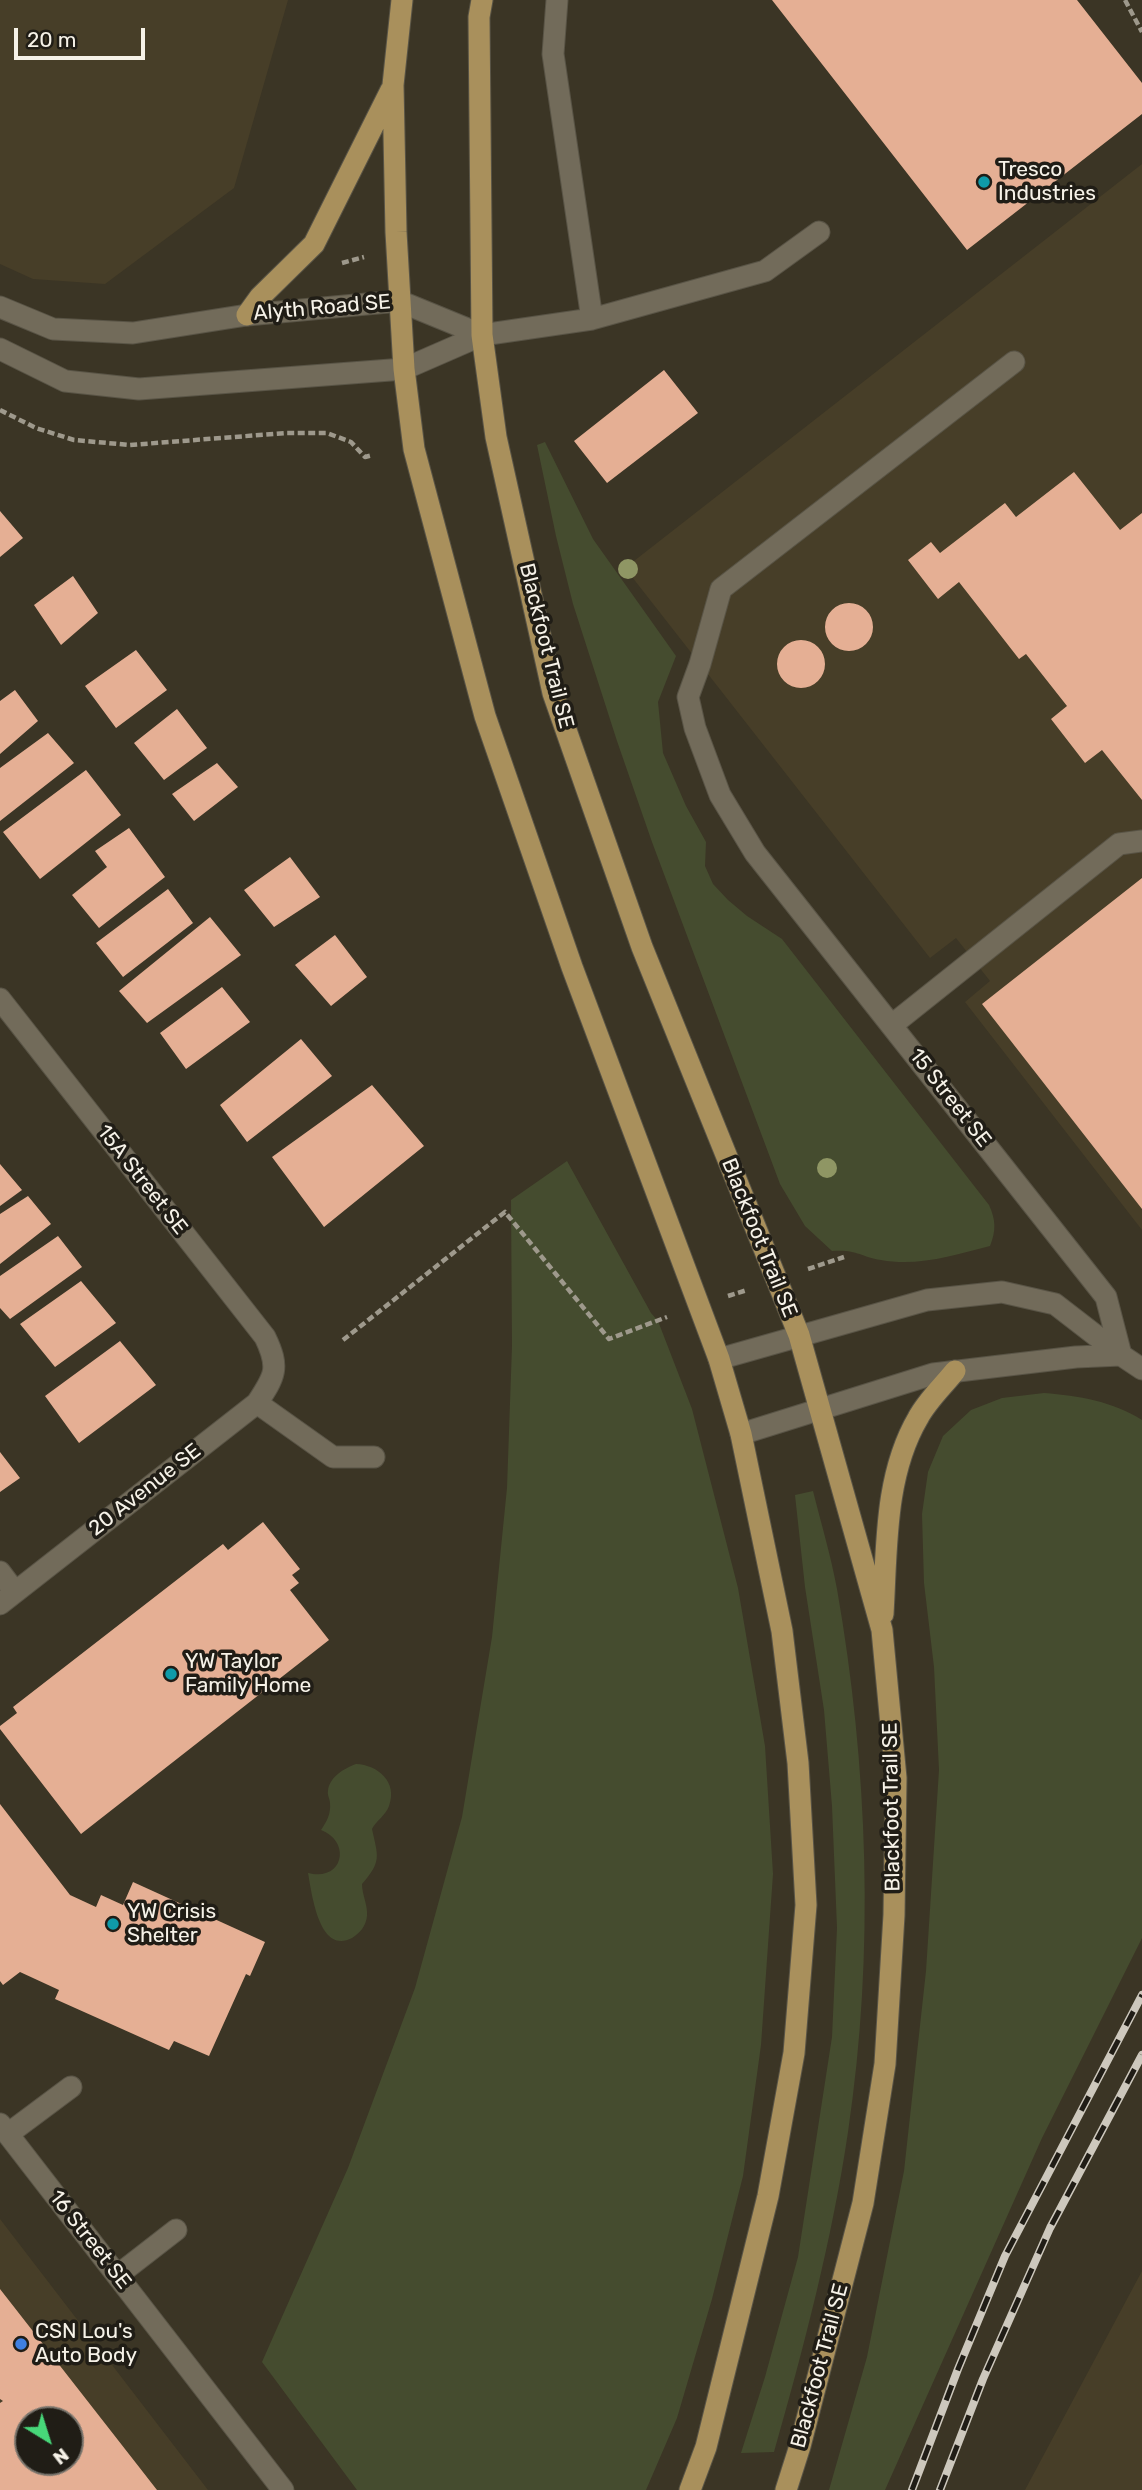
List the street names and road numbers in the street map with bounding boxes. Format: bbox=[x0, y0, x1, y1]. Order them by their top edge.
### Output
street label: Alyth Road SE bbox=[252, 289, 392, 327]
street label: Blackfoot Trail SE bbox=[513, 561, 579, 731]
street label: 15 Street SE bbox=[904, 1044, 996, 1152]
street label: 15A Street SE bbox=[91, 1120, 193, 1240]
street label: Blackfoot Trail SE bbox=[716, 1155, 802, 1321]
street label: 20 Avenue SE bbox=[84, 1438, 206, 1542]
street label: Blackfoot Trail SE bbox=[878, 1722, 906, 1892]
street label: 16 Street SE bbox=[44, 2186, 136, 2294]
street label: Blackfoot Trail SE bbox=[786, 2281, 854, 2451]

